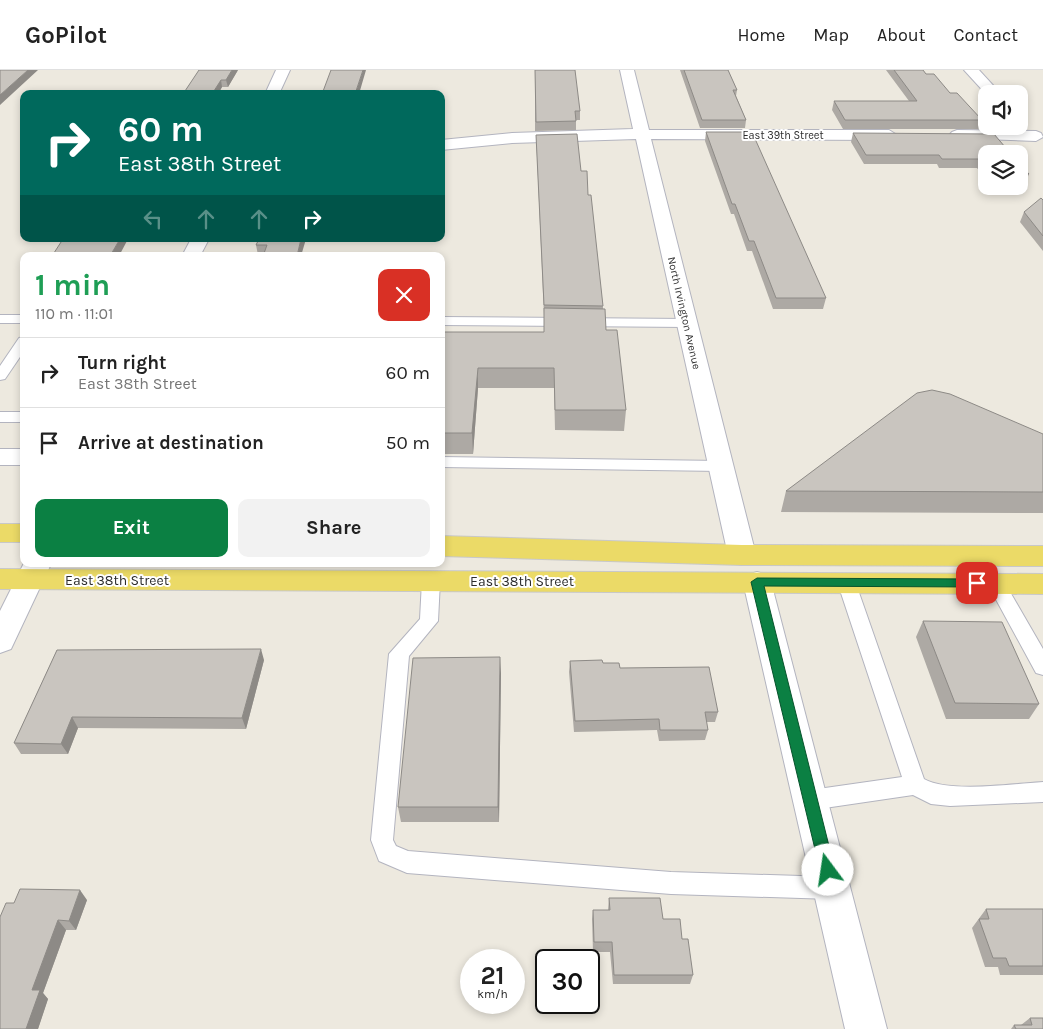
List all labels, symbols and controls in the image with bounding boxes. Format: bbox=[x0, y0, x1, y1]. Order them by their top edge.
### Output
text: GoPilot bbox=[25, 21, 107, 49]
text: Home bbox=[737, 24, 785, 46]
text: Map bbox=[813, 24, 849, 46]
text: About bbox=[877, 24, 926, 46]
text: Contact bbox=[954, 24, 1018, 46]
map controls bbox=[978, 85, 1028, 195]
button: sound bbox=[978, 85, 1028, 135]
text: 60 m bbox=[118, 109, 203, 150]
icon: right bbox=[35, 110, 100, 175]
street label: East 39th Street bbox=[742, 129, 824, 142]
button: layers bbox=[978, 145, 1028, 195]
text: East 38th Street bbox=[118, 151, 281, 177]
icon: left bbox=[139, 205, 167, 233]
icon: ahead bbox=[192, 205, 220, 233]
icon: ahead bbox=[245, 205, 273, 233]
icon: right bbox=[298, 205, 326, 233]
street label: North Irvington Avenue bbox=[665, 255, 703, 371]
text: 1 min bbox=[35, 267, 110, 303]
button: close bbox=[378, 269, 430, 321]
text: 110 m · 11:01 bbox=[35, 304, 113, 323]
text: Turn right bbox=[78, 352, 167, 374]
icon: right bbox=[35, 359, 63, 387]
text: 60 m bbox=[386, 362, 430, 384]
text: East 38th Street bbox=[78, 374, 197, 393]
icon: arrive bbox=[35, 429, 63, 457]
text: Arrive at destination bbox=[78, 432, 264, 454]
text: 50 m bbox=[386, 432, 430, 454]
button: Exit bbox=[35, 499, 228, 557]
button: Share bbox=[238, 499, 430, 557]
pin bbox=[956, 562, 998, 604]
icon: arrive bbox=[963, 569, 991, 597]
street label: East 38th Street bbox=[65, 572, 169, 589]
street label: East 38th Street bbox=[470, 573, 574, 590]
position arrow bbox=[801, 843, 853, 895]
speed limit sign: 30 bbox=[535, 949, 600, 1014]
text: 21 bbox=[480, 961, 505, 990]
text: km/h bbox=[477, 987, 508, 1001]

